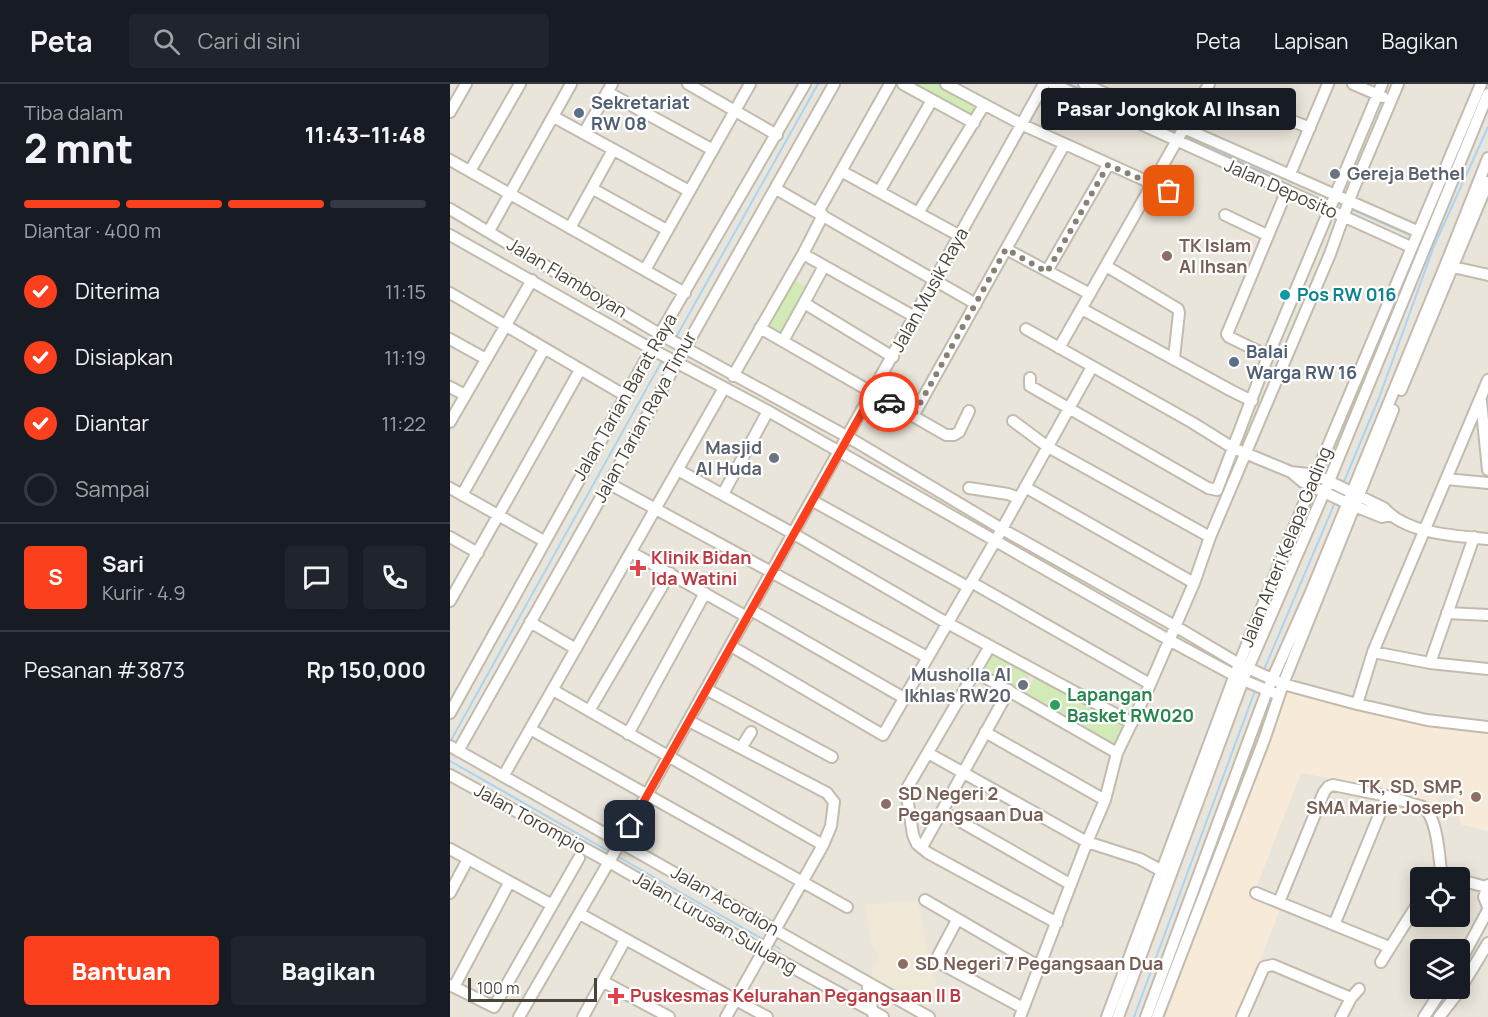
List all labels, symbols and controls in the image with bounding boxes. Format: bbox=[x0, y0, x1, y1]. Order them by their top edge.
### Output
search box bbox=[129, 14, 549, 68]
text: Peta bbox=[30, 22, 93, 60]
icon: search bbox=[150, 25, 183, 58]
text: Cari di sini bbox=[198, 26, 301, 56]
text: Peta bbox=[1196, 27, 1241, 55]
text: Lapisan bbox=[1274, 27, 1349, 55]
text: Bagikan bbox=[1382, 27, 1458, 55]
callout: Pasar Jongkok Al Ihsan bbox=[1042, 89, 1296, 131]
place label: Sekretariat RW 08 bbox=[591, 90, 690, 135]
text: Pasar Jongkok Al Ihsan bbox=[1057, 95, 1280, 122]
text: Tiba dalam bbox=[24, 99, 123, 126]
marker: Sekretariat RW 08 bbox=[572, 106, 586, 120]
text: 11:43–11:48 bbox=[305, 120, 426, 150]
text: 2 mnt bbox=[24, 121, 133, 175]
street label: Jalan Deposito bbox=[1221, 152, 1342, 224]
place label: Gereja Bethel bbox=[1347, 161, 1465, 185]
pin bbox=[1143, 165, 1194, 216]
marker: Gereja Bethel bbox=[1328, 167, 1342, 181]
icon: bag bbox=[1152, 174, 1185, 207]
text: Diantar · 400 m bbox=[24, 217, 161, 244]
street label: Jalan Musik Raya bbox=[885, 223, 973, 356]
street label: Jalan Flamboyan bbox=[503, 232, 632, 322]
place label: TK Islam Al Ihsan bbox=[1179, 233, 1251, 278]
marker: TK Islam Al Ihsan bbox=[1160, 249, 1174, 263]
icon: check bbox=[24, 275, 57, 308]
text: Diterima bbox=[75, 276, 160, 306]
text: 11:15 bbox=[385, 278, 426, 305]
place label: Pos RW 016 bbox=[1297, 282, 1397, 306]
marker: Pos RW 016 bbox=[1278, 288, 1292, 302]
street label: Jalan Tarian Barat Raya bbox=[566, 309, 682, 484]
street label: Jalan Tarian Raya Timur bbox=[587, 326, 701, 506]
place label: Balai Warga RW 16 bbox=[1246, 339, 1357, 384]
icon: check bbox=[24, 341, 57, 374]
text: Disiapkan bbox=[75, 342, 173, 372]
text: 11:19 bbox=[384, 344, 426, 371]
marker: Balai Warga RW 16 bbox=[1227, 355, 1241, 369]
courier bbox=[859, 372, 919, 432]
icon: car bbox=[873, 386, 906, 419]
icon: check bbox=[24, 407, 57, 440]
text: Diantar bbox=[75, 408, 149, 438]
text: 11:22 bbox=[382, 410, 426, 437]
place label: Masjid Al Huda bbox=[696, 435, 762, 480]
street label: Jalan Arteri Kelapa Gading bbox=[1234, 443, 1336, 650]
marker: Masjid Al Huda bbox=[767, 451, 781, 465]
text: Sampai bbox=[75, 474, 150, 504]
place label: Klinik Bidan Ida Watini bbox=[651, 545, 751, 590]
button: chat bbox=[285, 546, 348, 609]
button: phone bbox=[363, 546, 426, 609]
text: Sari bbox=[102, 549, 144, 579]
marker: Klinik Bidan Ida Watini bbox=[629, 559, 647, 577]
text: S bbox=[48, 562, 63, 592]
text: Kurir · 4.9 bbox=[102, 579, 186, 606]
text: Pesanan #3873 bbox=[24, 655, 185, 685]
text: Rp 150,000 bbox=[306, 655, 426, 685]
place label: Musholla Al Ikhlas RW20 bbox=[904, 662, 1011, 707]
marker: Musholla Al Ikhlas RW20 bbox=[1016, 678, 1030, 692]
place label: Lapangan Basket RW020 bbox=[1067, 682, 1194, 727]
marker: Lapangan Basket RW020 bbox=[1048, 698, 1062, 712]
place label: TK, SD, SMP, SMA Marie Joseph bbox=[1306, 774, 1464, 819]
street label: Jalan Torompio bbox=[470, 777, 591, 859]
place label: SD Negeri 2 Pegangsaan Dua bbox=[898, 781, 1044, 826]
marker: TK, SD, SMP, SMA Marie Joseph bbox=[1469, 790, 1483, 804]
marker: SD Negeri 2 Pegangsaan Dua bbox=[879, 797, 893, 811]
pin bbox=[604, 800, 655, 851]
icon: home bbox=[613, 809, 646, 842]
street label: Jalan Acordion bbox=[667, 859, 784, 941]
street label: Jalan Lurusan Suluang bbox=[629, 865, 802, 979]
map controls bbox=[1410, 867, 1470, 999]
button: locate bbox=[1410, 867, 1470, 927]
button: Bantuan bbox=[24, 936, 219, 1005]
button: Bagikan bbox=[231, 936, 426, 1005]
button: layers bbox=[1410, 939, 1470, 999]
place label: SD Negeri 7 Pegangsaan Dua bbox=[915, 951, 1163, 975]
marker: SD Negeri 7 Pegangsaan Dua bbox=[896, 957, 910, 971]
scale bar bbox=[468, 975, 597, 1002]
text: 100 m bbox=[477, 977, 520, 999]
place label: Puskesmas Kelurahan Pegangsaan II B bbox=[630, 983, 961, 1007]
marker: Puskesmas Kelurahan Pegangsaan II B bbox=[607, 987, 625, 1005]

